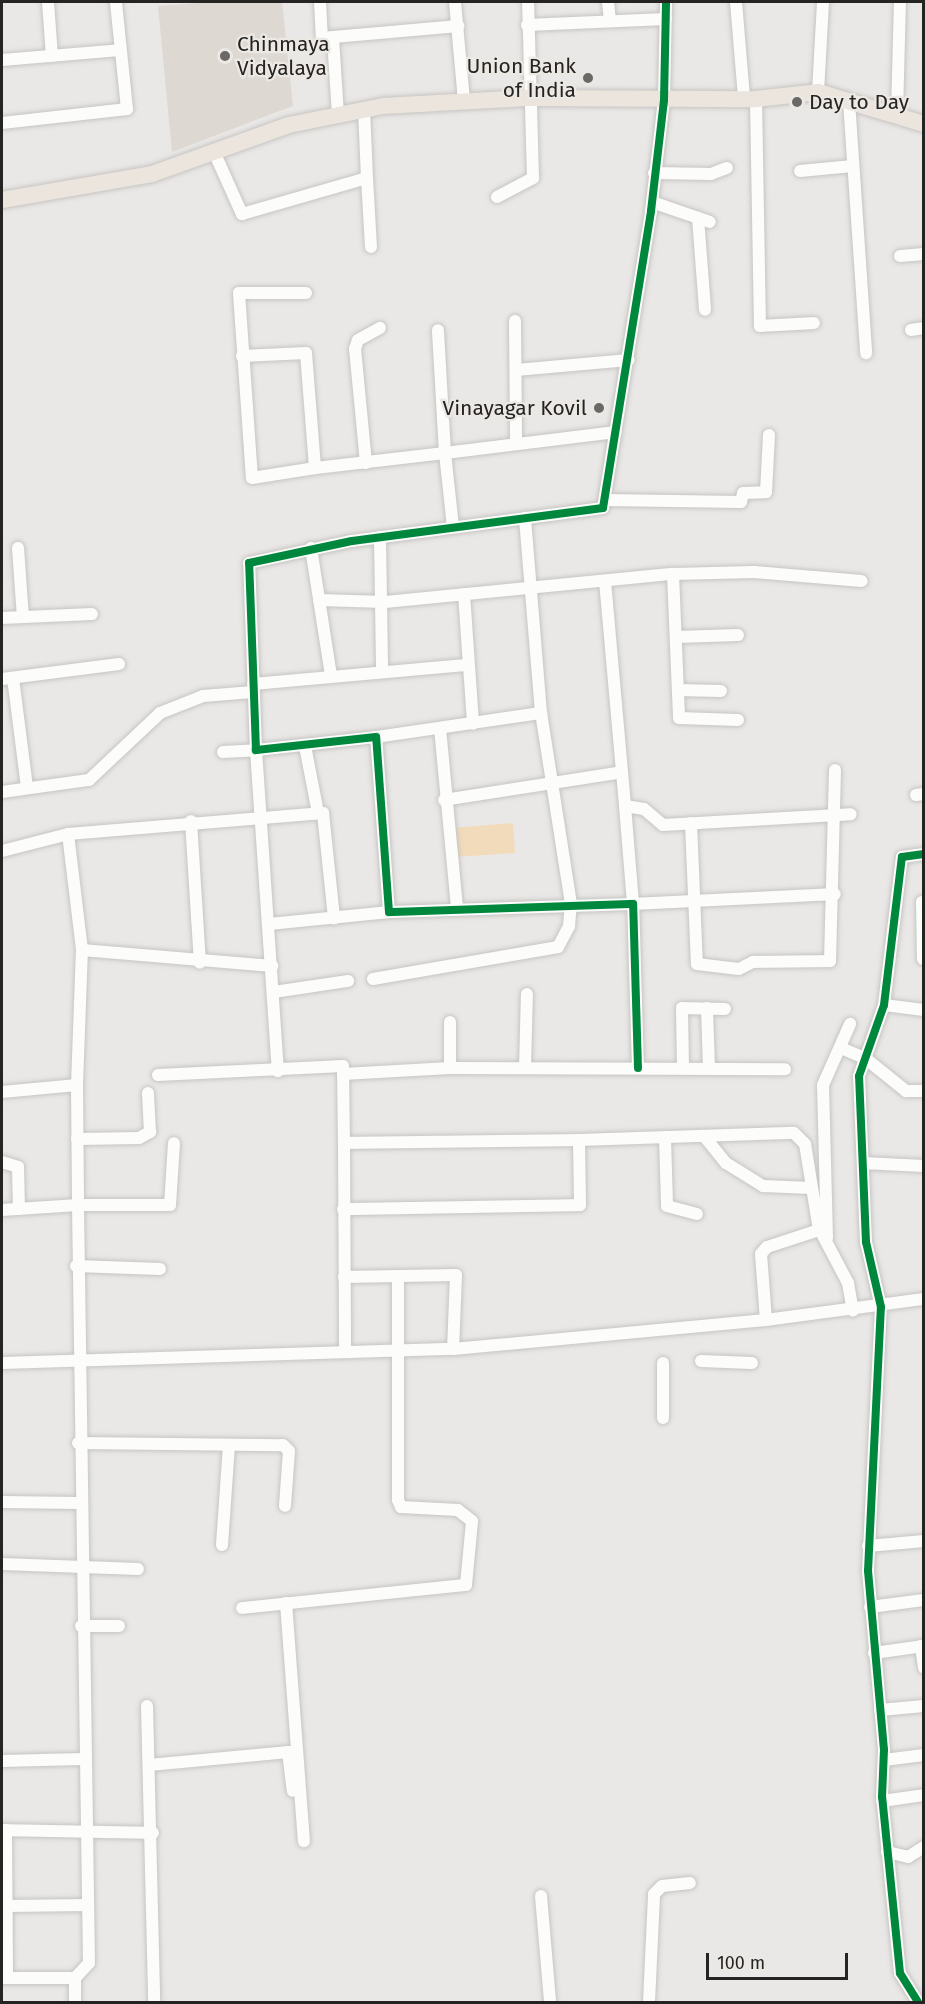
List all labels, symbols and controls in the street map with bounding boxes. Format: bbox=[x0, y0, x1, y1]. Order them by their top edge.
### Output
place label: Chinmaya Vidyalaya bbox=[237, 31, 330, 81]
marker: Chinmaya Vidyalaya bbox=[218, 49, 232, 63]
place label: Union Bank of India bbox=[466, 53, 576, 103]
marker: Union Bank of India bbox=[581, 71, 595, 85]
place label: Day to Day bbox=[809, 89, 909, 115]
marker: Day to Day bbox=[790, 95, 804, 109]
place label: Vinayagar Kovil bbox=[442, 395, 587, 421]
marker: Vinayagar Kovil bbox=[592, 401, 606, 415]
scale bar bbox=[709, 1941, 852, 1979]
text: 100 m bbox=[717, 1952, 765, 1974]

